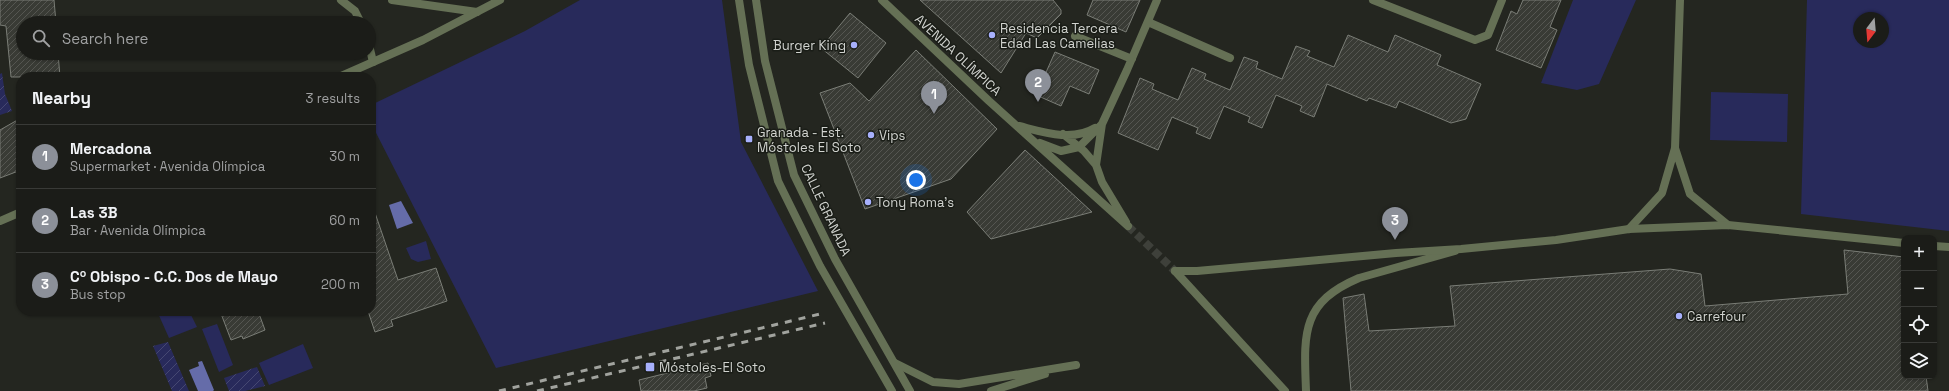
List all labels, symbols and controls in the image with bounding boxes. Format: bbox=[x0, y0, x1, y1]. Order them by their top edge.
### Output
street label: AVENIDA OLÍMPICA bbox=[911, 11, 1005, 99]
north arrow bbox=[1853, 12, 1889, 48]
search box bbox=[16, 16, 376, 60]
place label: Residencia Tercera Edad Las Camelias bbox=[1000, 20, 1118, 52]
icon: search bbox=[30, 27, 52, 49]
text: Search here bbox=[62, 29, 148, 48]
marker: Residencia Tercera Edad Las Camelias bbox=[987, 30, 997, 40]
place label: Burger King bbox=[773, 37, 846, 54]
marker: Burger King bbox=[849, 40, 859, 50]
pin: 2 bbox=[1025, 69, 1051, 102]
pin: 1 bbox=[921, 81, 947, 114]
text: Nearby bbox=[32, 87, 91, 109]
text: 3 results bbox=[306, 90, 360, 107]
place label: Granada - Est. Móstoles El Soto bbox=[757, 124, 861, 156]
place label: Vips bbox=[879, 127, 906, 144]
marker: Vips bbox=[866, 130, 876, 140]
marker: Granada - Est. Móstoles El Soto bbox=[744, 134, 754, 144]
text: Mercadona bbox=[70, 139, 152, 158]
text: 1 bbox=[42, 148, 48, 165]
text: 30 m bbox=[329, 148, 360, 165]
text: Supermarket · Avenida Olímpica bbox=[70, 158, 265, 175]
street label: CALLE GRANADA bbox=[797, 161, 855, 259]
your location bbox=[906, 170, 926, 190]
place label: Tony Roma's bbox=[876, 194, 954, 211]
marker: Tony Roma's bbox=[863, 197, 873, 207]
text: Las 3B bbox=[70, 203, 118, 222]
pin: 3 bbox=[1382, 207, 1408, 240]
text: 2 bbox=[41, 212, 49, 229]
text: 60 m bbox=[329, 212, 360, 229]
text: Bar · Avenida Olímpica bbox=[70, 222, 206, 239]
map controls bbox=[1901, 235, 1937, 379]
button: + bbox=[1901, 235, 1937, 271]
text: Cº Obispo - C.C. Dos de Mayo bbox=[70, 267, 278, 286]
button: − bbox=[1901, 271, 1937, 307]
text: 3 bbox=[41, 276, 49, 293]
text: 200 m bbox=[321, 276, 360, 293]
text: Bus stop bbox=[70, 286, 126, 303]
button: locate bbox=[1901, 307, 1937, 343]
place label: Carrefour bbox=[1687, 308, 1746, 325]
marker: Carrefour bbox=[1674, 311, 1684, 321]
button: layers bbox=[1901, 343, 1937, 379]
place label: Móstoles-El Soto bbox=[659, 359, 766, 376]
marker: Móstoles-El Soto bbox=[644, 361, 656, 373]

